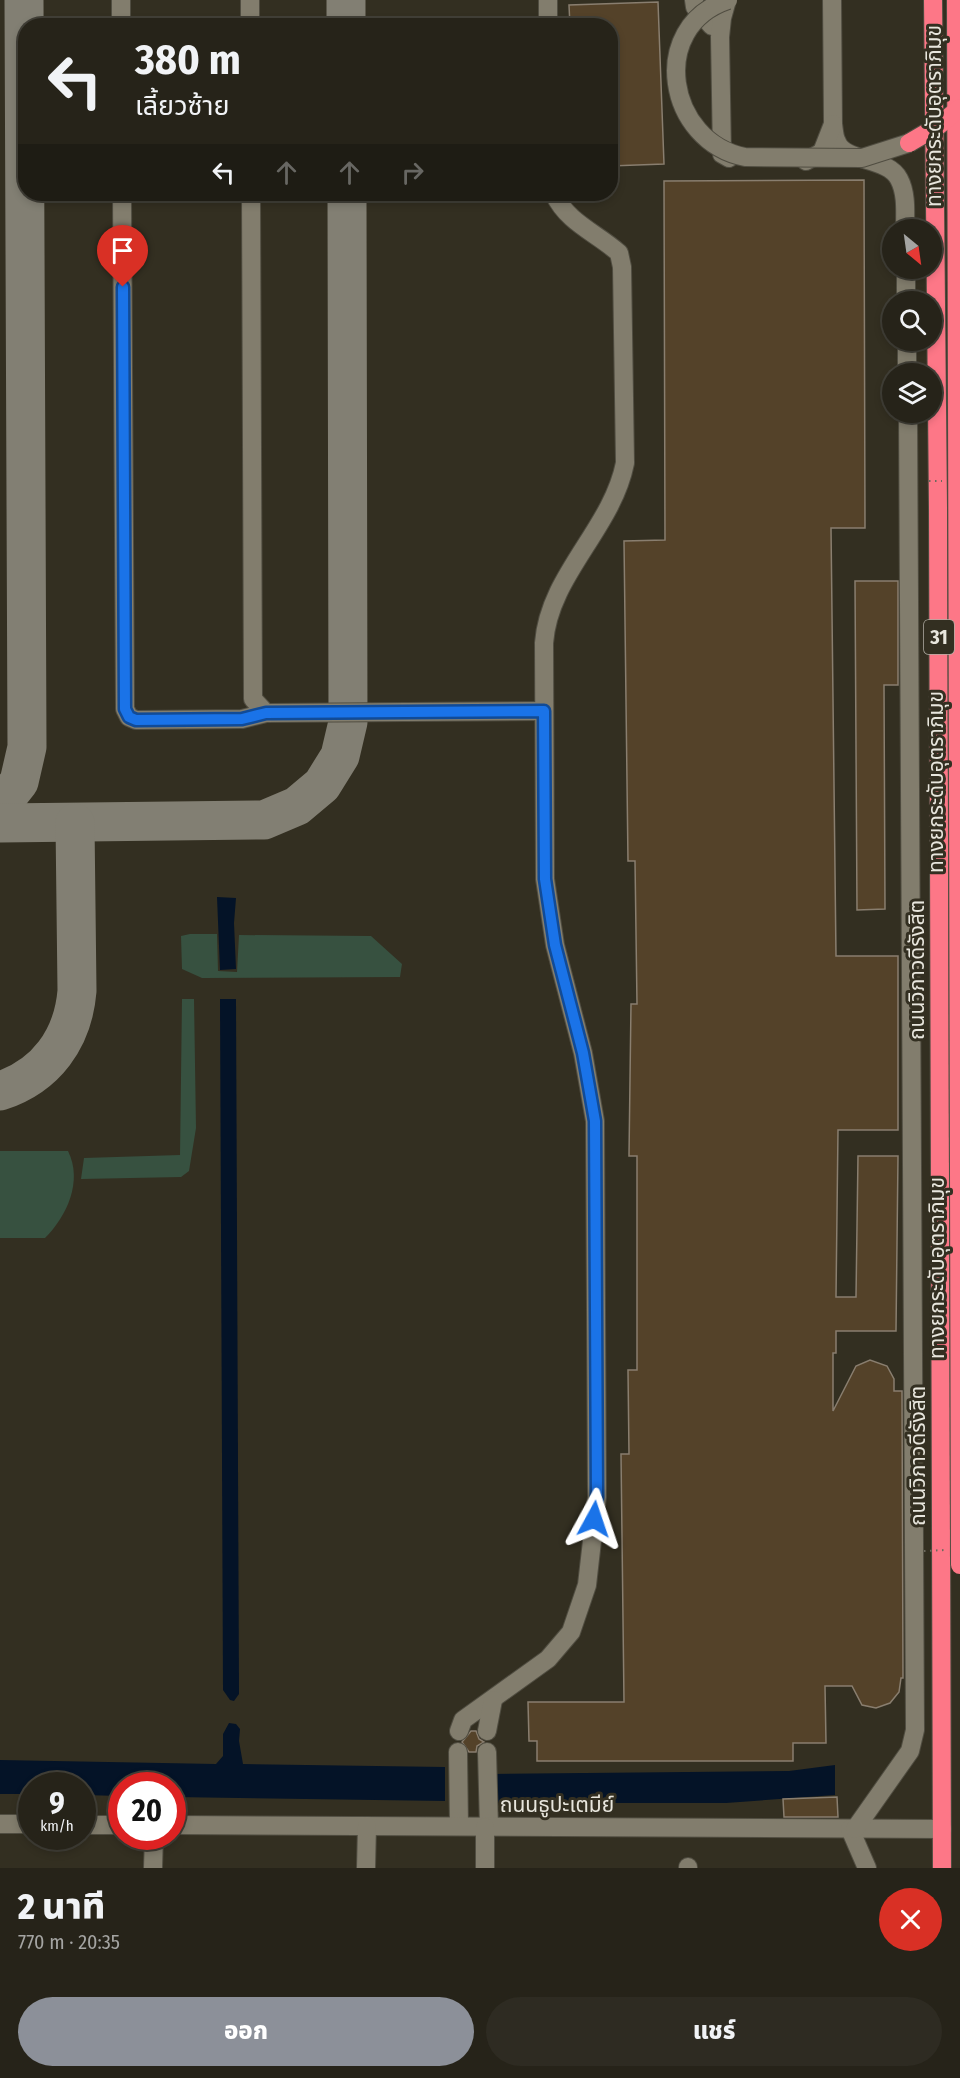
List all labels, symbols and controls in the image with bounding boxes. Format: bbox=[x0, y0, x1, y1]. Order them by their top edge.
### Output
street label: ทางยกระดับอุตราภิมุข bbox=[921, 25, 947, 207]
text: 380 m bbox=[135, 35, 241, 85]
icon: left bbox=[36, 42, 114, 120]
text: เลี้ยวซ้าย bbox=[135, 90, 229, 122]
icon: left bbox=[207, 156, 240, 189]
icon: ahead bbox=[270, 156, 303, 189]
icon: ahead bbox=[333, 156, 366, 189]
icon: right bbox=[396, 156, 429, 189]
north arrow bbox=[882, 219, 942, 279]
map controls bbox=[882, 219, 942, 423]
pin bbox=[97, 225, 148, 287]
icon: arrive bbox=[106, 234, 139, 267]
button: search bbox=[882, 291, 942, 351]
button: layers bbox=[882, 363, 942, 423]
road number: 31 bbox=[924, 620, 954, 654]
street label: ทางยกระดับอุตราภิมุข bbox=[923, 691, 949, 873]
street label: ถนนวิภาวดีรังสิต bbox=[904, 900, 930, 1040]
street label: ทางยกระดับอุตราภิมุข bbox=[924, 1177, 950, 1359]
street label: ถนนวิภาวดีรังสิต bbox=[905, 1386, 931, 1526]
position arrow bbox=[562, 1487, 626, 1551]
speed limit sign: 20 bbox=[108, 1772, 186, 1850]
text: 9 bbox=[49, 1786, 65, 1822]
street label: ถนนธูปะเตมีย์ bbox=[500, 1792, 614, 1818]
text: km/h bbox=[40, 1817, 74, 1835]
text: 2 นาที bbox=[18, 1885, 105, 1929]
button: close bbox=[879, 1888, 942, 1951]
text: 770 m · 20:35 bbox=[18, 1930, 120, 1954]
button: ออก bbox=[18, 1997, 474, 2066]
button: แชร์ bbox=[486, 1997, 942, 2066]

